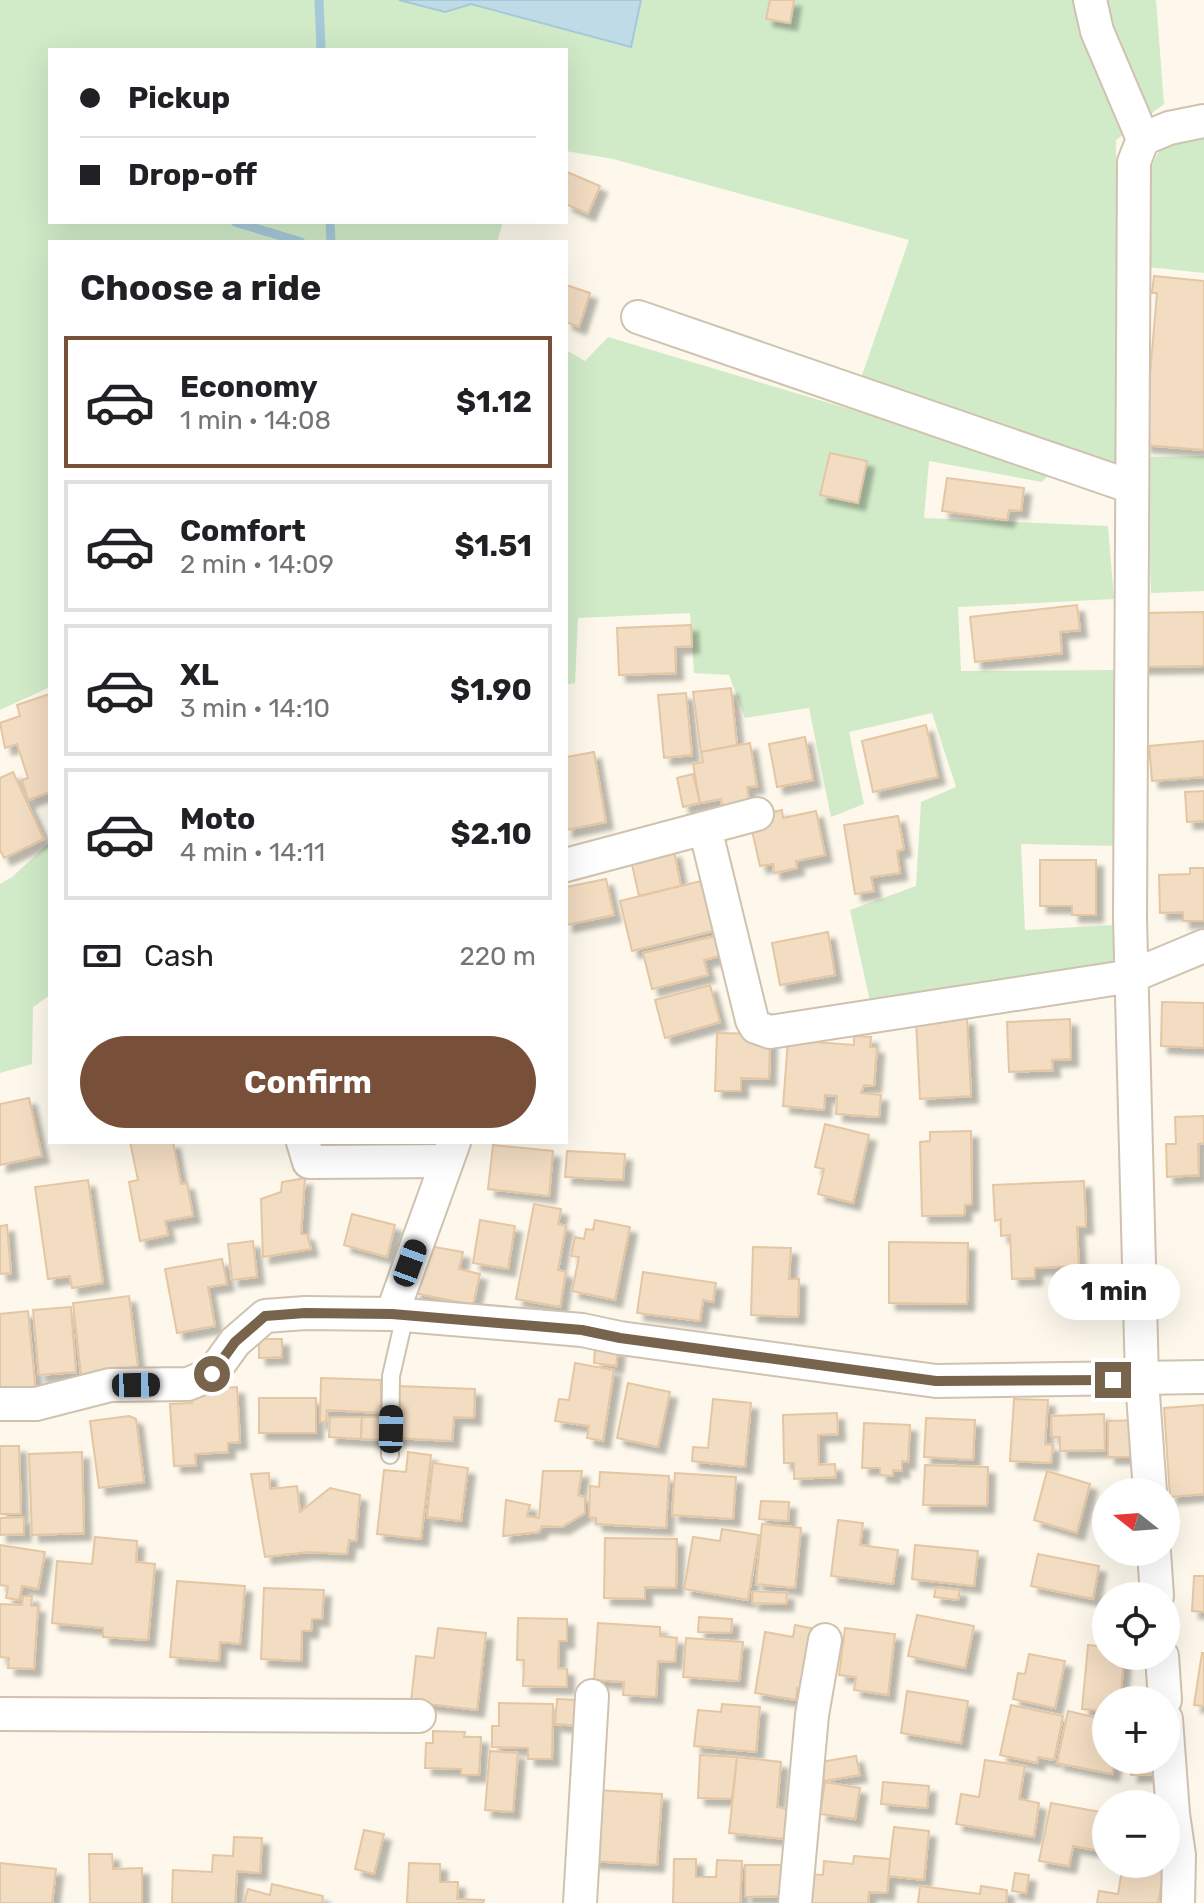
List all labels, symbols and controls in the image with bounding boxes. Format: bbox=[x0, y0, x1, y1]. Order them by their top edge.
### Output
text: Pickup bbox=[128, 80, 230, 116]
text: Drop-off bbox=[128, 157, 257, 193]
text: Choose a ride bbox=[80, 266, 321, 309]
icon: car bbox=[84, 366, 156, 438]
text: Economy bbox=[180, 369, 318, 405]
text: $1.12 bbox=[456, 384, 532, 420]
text: 1 min · 14:08 bbox=[180, 405, 331, 436]
icon: car bbox=[84, 510, 156, 582]
text: Comfort bbox=[180, 513, 306, 549]
text: $1.51 bbox=[454, 528, 532, 564]
text: 2 min · 14:09 bbox=[180, 549, 334, 580]
icon: car bbox=[84, 654, 156, 726]
text: XL bbox=[180, 657, 219, 693]
text: $1.90 bbox=[450, 672, 532, 708]
text: 3 min · 14:10 bbox=[180, 693, 330, 724]
icon: car bbox=[84, 798, 156, 870]
text: Moto bbox=[180, 801, 255, 837]
text: $2.10 bbox=[451, 816, 532, 852]
text: 4 min · 14:11 bbox=[180, 837, 325, 868]
icon: cash bbox=[80, 934, 124, 978]
text: Cash bbox=[144, 938, 214, 974]
text: 220 m bbox=[459, 941, 536, 972]
button: Confirm bbox=[80, 1036, 536, 1128]
car bbox=[391, 1236, 429, 1290]
callout: 1 min bbox=[1047, 1264, 1179, 1320]
text: 1 min bbox=[1081, 1276, 1147, 1307]
route start bbox=[194, 1356, 230, 1392]
route end bbox=[1095, 1362, 1131, 1398]
car bbox=[112, 1373, 160, 1397]
car bbox=[379, 1405, 403, 1453]
north arrow bbox=[1092, 1478, 1180, 1566]
map controls bbox=[1092, 1478, 1180, 1878]
button: locate bbox=[1092, 1582, 1180, 1670]
button: + bbox=[1092, 1686, 1180, 1774]
button: − bbox=[1092, 1790, 1180, 1878]

